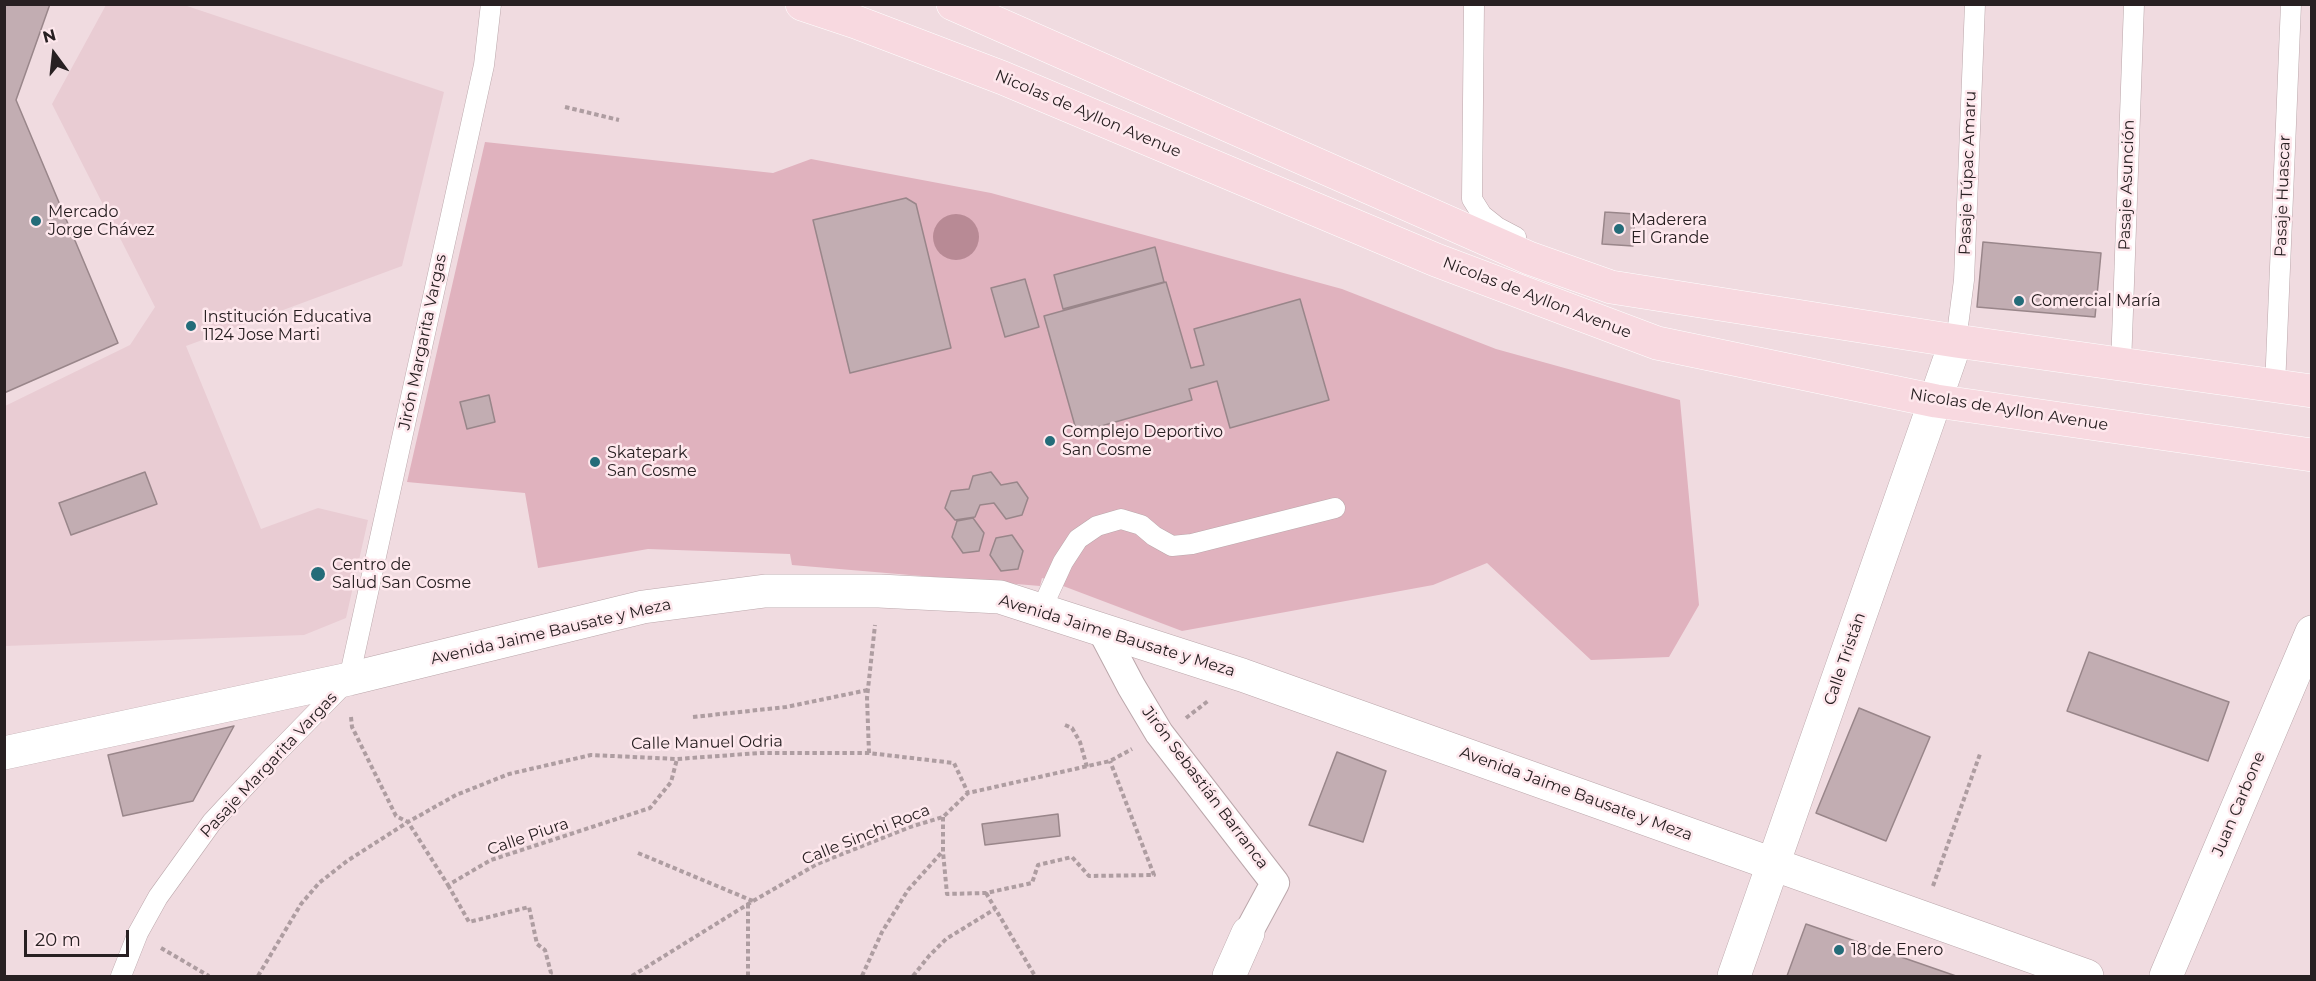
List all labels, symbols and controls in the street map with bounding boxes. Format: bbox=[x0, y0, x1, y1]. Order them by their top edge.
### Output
north arrow bbox=[24, 24, 84, 84]
text: N bbox=[41, 25, 58, 47]
street label: Nicolas de Ayllon Avenue bbox=[992, 66, 1184, 162]
street label: Pasaje Túpac Amaru bbox=[1956, 91, 1980, 255]
street label: Pasaje Asunción bbox=[2115, 119, 2139, 251]
street label: Pasaje Huascar bbox=[2271, 135, 2295, 257]
place label: Mercado Jorge Chávez bbox=[48, 202, 155, 240]
place label: Maderera El Grande bbox=[1631, 210, 1709, 248]
marker: Mercado Jorge Chávez bbox=[29, 214, 43, 228]
marker: Maderera El Grande bbox=[1612, 222, 1626, 236]
street label: Jirón Margarita Vargas bbox=[395, 252, 451, 432]
street label: Nicolas de Ayllon Avenue bbox=[1440, 253, 1634, 343]
place label: Comercial María bbox=[2031, 291, 2161, 311]
marker: Comercial María bbox=[2012, 294, 2026, 308]
place label: Institución Educativa 1124 Jose Marti bbox=[203, 307, 372, 345]
marker: Institución Educativa 1124 Jose Marti bbox=[184, 319, 198, 333]
street label: Nicolas de Ayllon Avenue bbox=[1908, 385, 2110, 435]
place label: Complejo Deportivo San Cosme bbox=[1062, 422, 1223, 460]
marker: Complejo Deportivo San Cosme bbox=[1043, 434, 1057, 448]
place label: Skatepark San Cosme bbox=[607, 443, 697, 481]
marker: Skatepark San Cosme bbox=[588, 455, 602, 469]
place label: Centro de Salud San Cosme bbox=[332, 555, 471, 593]
marker: Centro de Salud San Cosme bbox=[309, 565, 327, 583]
street label: Avenida Jaime Bausate y Meza bbox=[996, 591, 1238, 681]
street label: Avenida Jaime Bausate y Meza bbox=[429, 595, 673, 669]
street label: Calle Tristán bbox=[1820, 610, 1870, 708]
street label: Pasaje Margarita Vargas bbox=[197, 688, 341, 842]
street label: Jirón Sebastián Barranca bbox=[1138, 703, 1272, 873]
street label: Calle Manuel Odria bbox=[631, 732, 783, 754]
street label: Avenida Jaime Bausate y Meza bbox=[1457, 743, 1695, 845]
street label: Juan Carbone bbox=[2208, 749, 2270, 859]
street label: Calle Sinchi Roca bbox=[799, 801, 933, 869]
street label: Calle Piura bbox=[485, 814, 571, 860]
scale bar bbox=[27, 918, 132, 956]
text: 20 m bbox=[35, 929, 81, 951]
place label: 18 de Enero bbox=[1851, 940, 1943, 960]
marker: 18 de Enero bbox=[1832, 943, 1846, 957]

